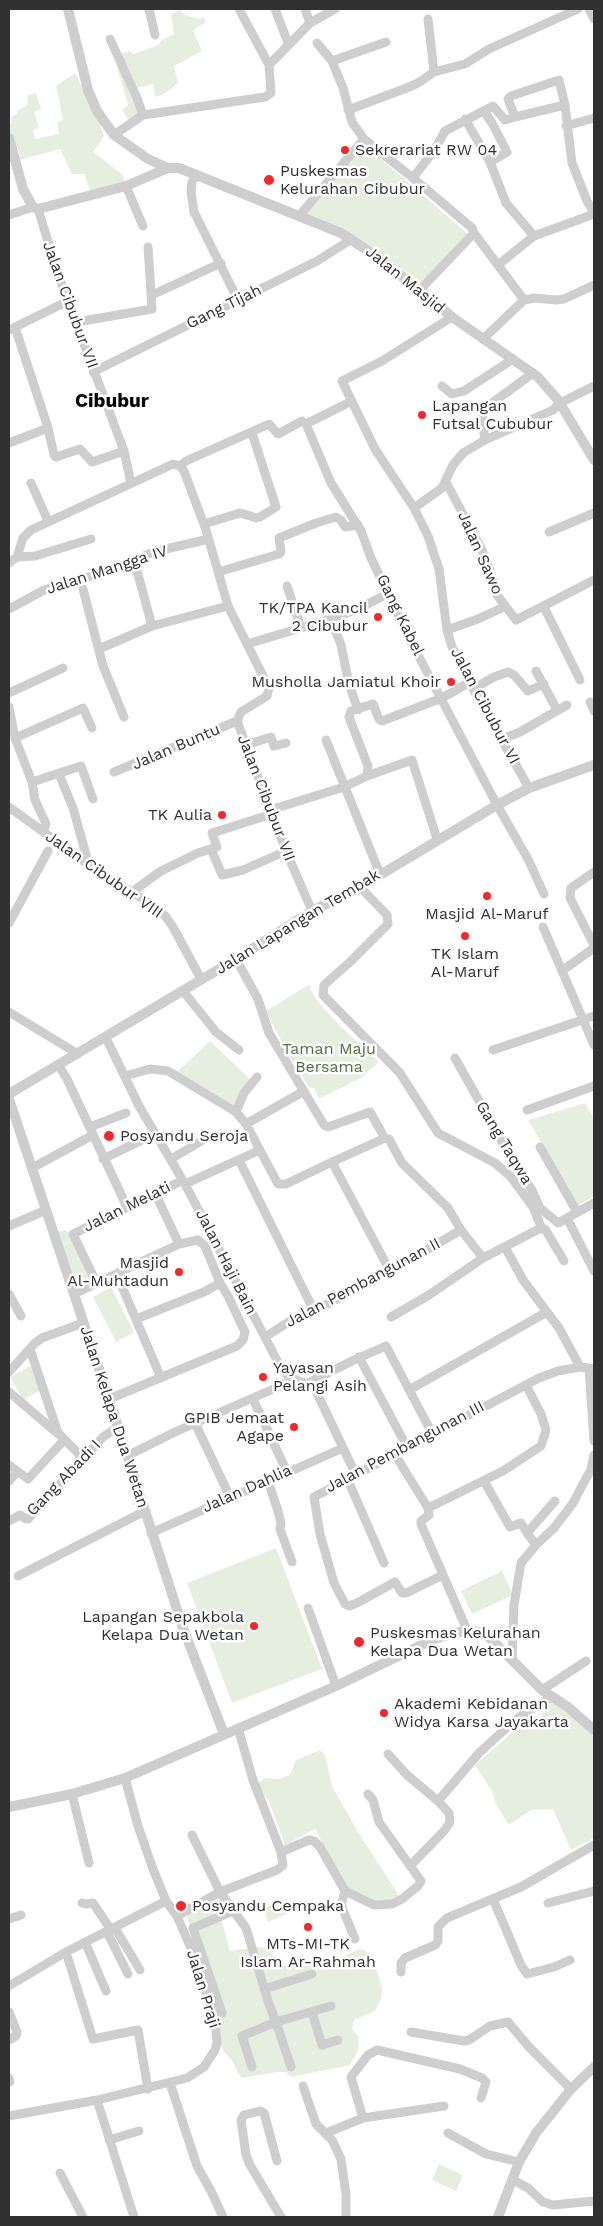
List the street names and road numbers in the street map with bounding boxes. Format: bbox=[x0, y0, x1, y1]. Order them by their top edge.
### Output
street label: Jalan Cibubur VII bbox=[38, 239, 102, 371]
street label: Jalan Masjid bbox=[361, 242, 449, 318]
street label: Gang Tijah bbox=[183, 281, 265, 333]
street label: Jalan Sawo bbox=[453, 509, 507, 597]
street label: Jalan Mangga IV bbox=[44, 541, 170, 599]
street label: Gang Kabel bbox=[372, 571, 428, 659]
street label: Jalan Cibubur VI bbox=[446, 644, 524, 768]
street label: Jalan Buntu bbox=[129, 720, 223, 774]
street label: Jalan Cibubur VII bbox=[233, 732, 299, 864]
street label: Jalan Cibubur VIII bbox=[42, 827, 166, 923]
street label: Jalan Lapangan Tembak bbox=[212, 865, 384, 979]
street label: Gang Taqwa bbox=[472, 1098, 536, 1188]
street label: Jalan Melati bbox=[80, 1178, 174, 1236]
street label: Jalan Haji Bain bbox=[191, 1206, 261, 1318]
street label: Jalan Pembangunan II bbox=[282, 1234, 444, 1332]
street label: Jalan Kelapa Dua Wetan bbox=[75, 1324, 153, 1510]
street label: Jalan Pembangunan III bbox=[322, 1397, 488, 1497]
street label: Gang Abadi I bbox=[23, 1436, 105, 1520]
street label: Jalan Dahlia bbox=[199, 1461, 295, 1517]
street label: Jalan Praji bbox=[182, 1948, 224, 2030]

